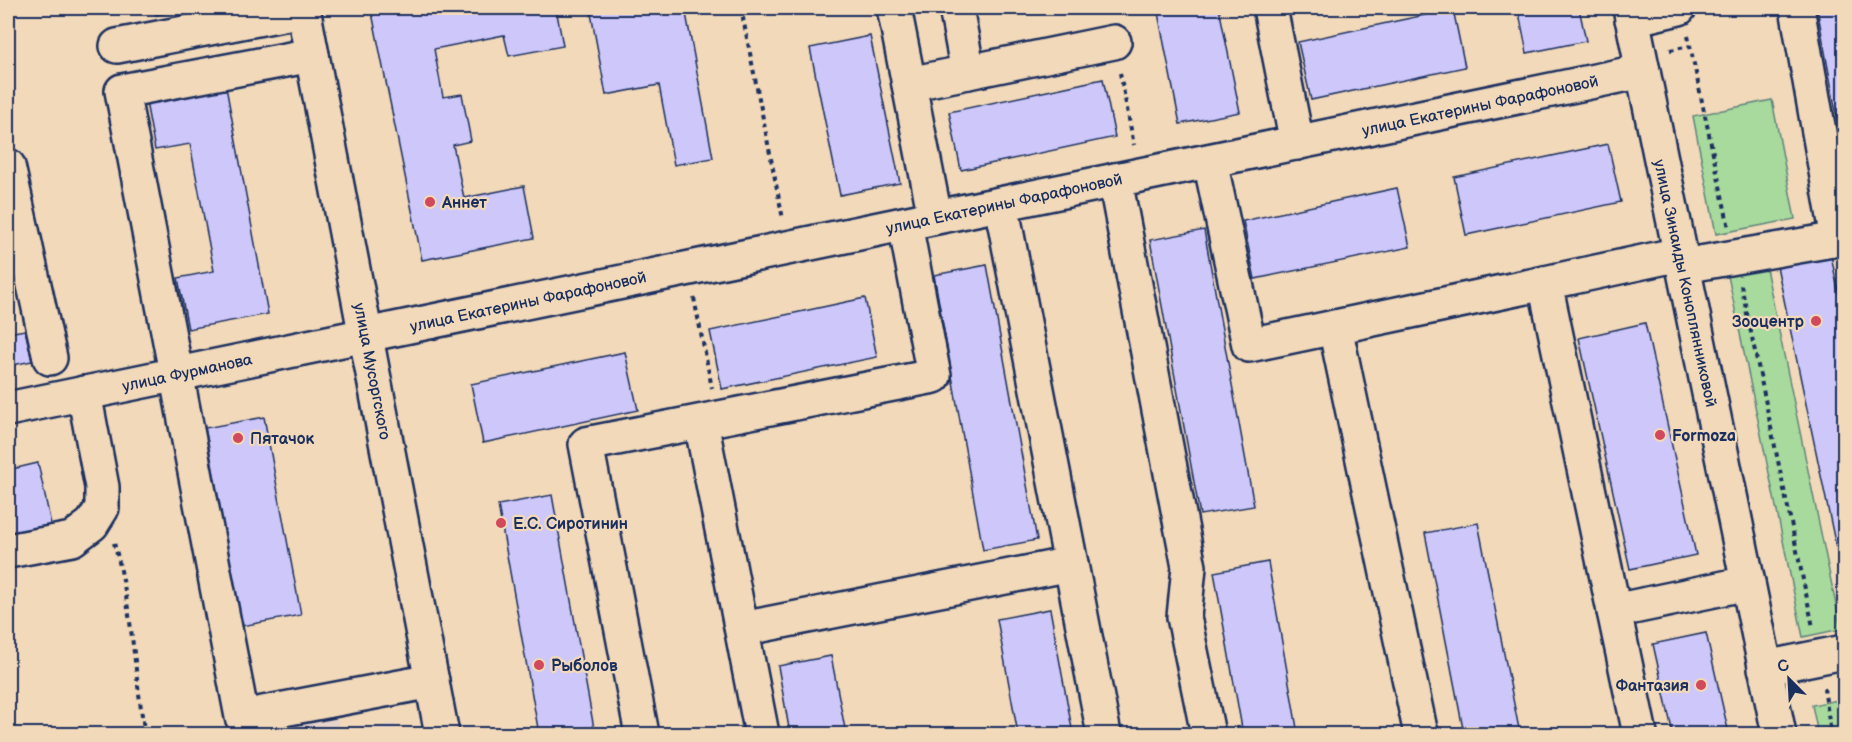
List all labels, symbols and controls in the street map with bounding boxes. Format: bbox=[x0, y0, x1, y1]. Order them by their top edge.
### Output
street label: улица Екатерины Фарафоновой bbox=[1360, 72, 1600, 141]
street label: улица Зинаиды Коноплянниковой bbox=[1649, 158, 1720, 409]
street label: улица Екатерины Фарафоновой bbox=[884, 170, 1124, 239]
place label: Аннет bbox=[441, 194, 487, 213]
marker: Аннет bbox=[423, 195, 437, 209]
street label: улица Екатерины Фарафоновой bbox=[408, 268, 648, 337]
street label: улица Мусоргского bbox=[349, 301, 394, 441]
place label: Зооцентр bbox=[1732, 313, 1805, 332]
marker: Зооцентр bbox=[1809, 314, 1823, 328]
street label: улица Фурманова bbox=[120, 350, 255, 397]
place label: Formoza bbox=[1672, 427, 1736, 446]
marker: Formoza bbox=[1653, 428, 1667, 442]
place label: Пятачок bbox=[250, 430, 315, 449]
marker: Пятачок bbox=[231, 431, 245, 445]
place label: Е.С. Сиротинин bbox=[513, 515, 628, 534]
marker: Е.С. Сиротинин bbox=[494, 516, 508, 530]
north arrow bbox=[1759, 649, 1819, 709]
text: С bbox=[1775, 656, 1792, 678]
place label: Рыболов bbox=[551, 657, 618, 676]
marker: Рыболов bbox=[532, 658, 546, 672]
place label: Фантазия bbox=[1616, 677, 1689, 696]
marker: Фантазия bbox=[1694, 678, 1708, 692]

